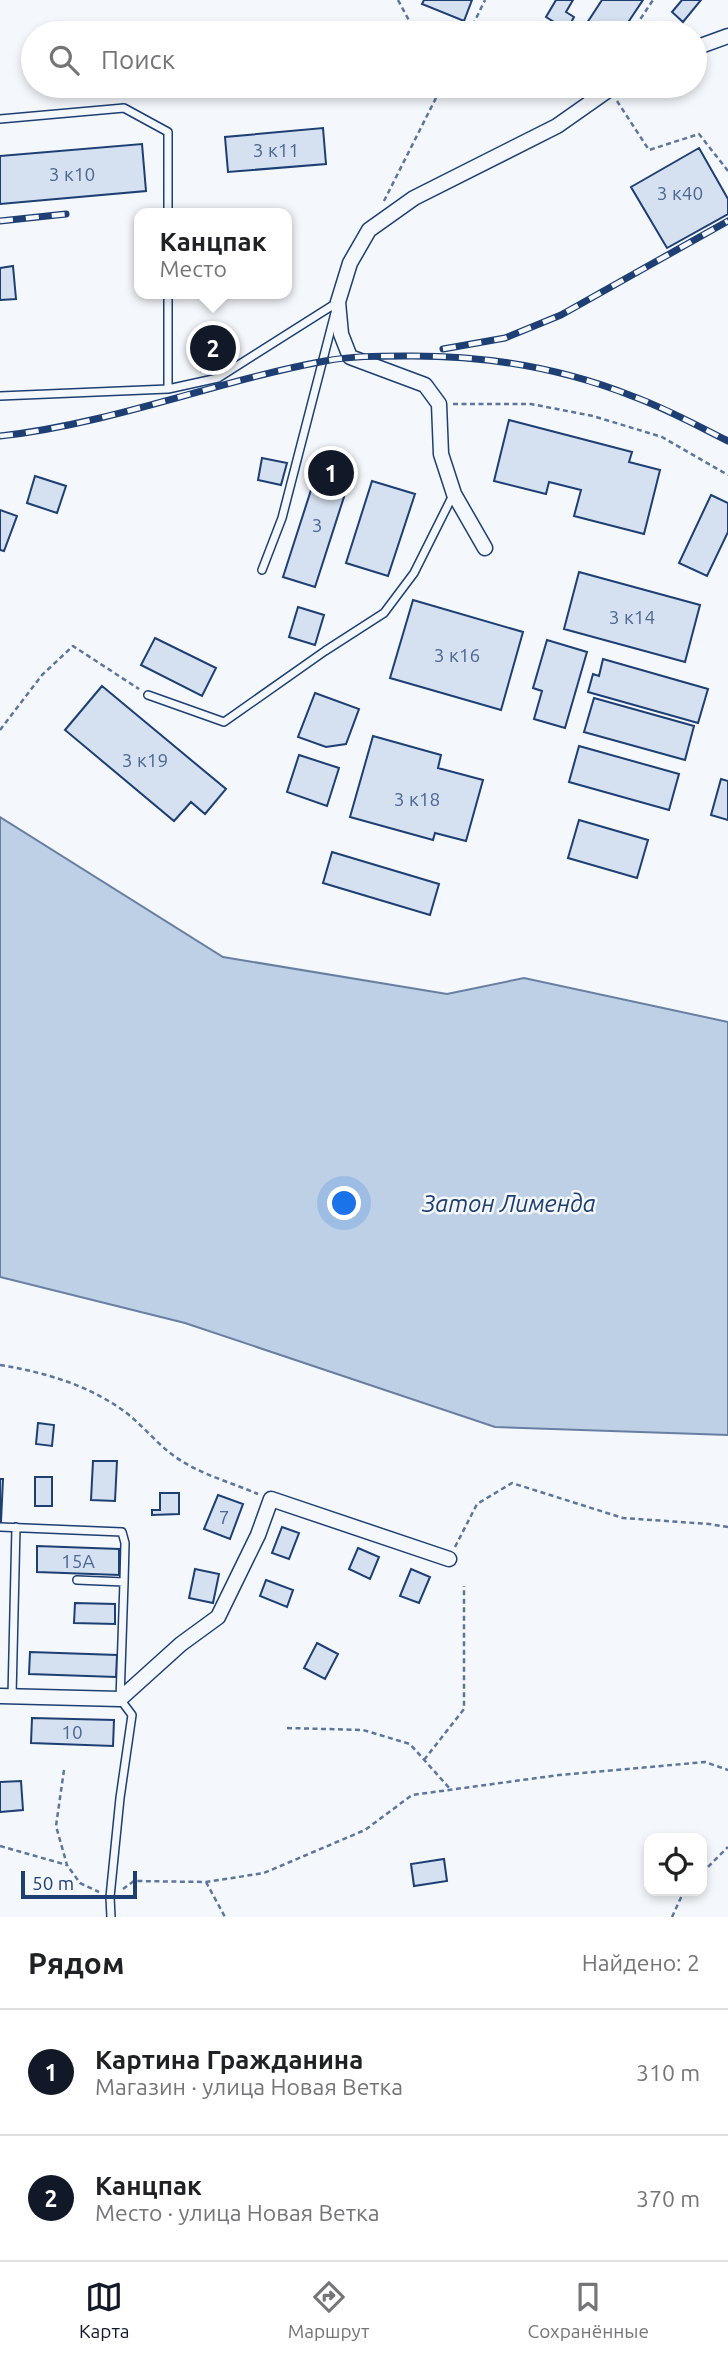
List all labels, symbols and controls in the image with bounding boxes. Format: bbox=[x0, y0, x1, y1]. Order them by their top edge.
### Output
search box bbox=[21, 21, 707, 98]
icon: search bbox=[45, 41, 83, 79]
text: Поиск bbox=[101, 45, 175, 74]
house number: 3 к11 bbox=[253, 139, 299, 161]
house number: 3 к10 bbox=[49, 163, 95, 185]
house number: 3 к40 bbox=[657, 182, 703, 204]
popup bbox=[134, 208, 292, 299]
text: Канцпак bbox=[160, 227, 266, 256]
text: Место bbox=[160, 256, 227, 281]
pin: 2 bbox=[190, 322, 236, 374]
pin: 1 bbox=[308, 447, 354, 499]
house number: 3 bbox=[312, 514, 322, 536]
house number: 3 к14 bbox=[609, 606, 655, 628]
house number: 3 к16 bbox=[434, 644, 480, 666]
house number: 3 к19 bbox=[122, 749, 168, 771]
house number: 3 к18 bbox=[394, 788, 440, 810]
your location bbox=[327, 1186, 361, 1220]
water label: Затон Лименда bbox=[421, 1190, 596, 1217]
house number: 7 bbox=[219, 1506, 229, 1528]
house number: 15А bbox=[61, 1550, 96, 1572]
house number: 10 bbox=[61, 1721, 83, 1743]
map controls bbox=[644, 1833, 707, 1896]
button: locate bbox=[644, 1833, 707, 1896]
scale bar bbox=[21, 1868, 136, 1900]
text: 50 m bbox=[32, 1872, 74, 1894]
text: Рядом bbox=[28, 1946, 124, 1980]
text: Найдено: 2 bbox=[582, 1950, 700, 1975]
text: Картина Гражданина bbox=[95, 2045, 363, 2074]
text: 1 bbox=[45, 2060, 57, 2085]
text: 310 m bbox=[636, 2060, 700, 2085]
text: Магазин · улица Новая Ветка bbox=[95, 2074, 403, 2099]
text: Канцпак bbox=[95, 2171, 202, 2200]
text: 2 bbox=[45, 2186, 57, 2211]
text: 370 m bbox=[636, 2186, 700, 2211]
text: Место · улица Новая Ветка bbox=[95, 2200, 380, 2225]
tab: Карта bbox=[79, 2278, 130, 2342]
tab: Маршрут bbox=[288, 2278, 370, 2342]
tab: Сохранённые bbox=[528, 2278, 649, 2342]

